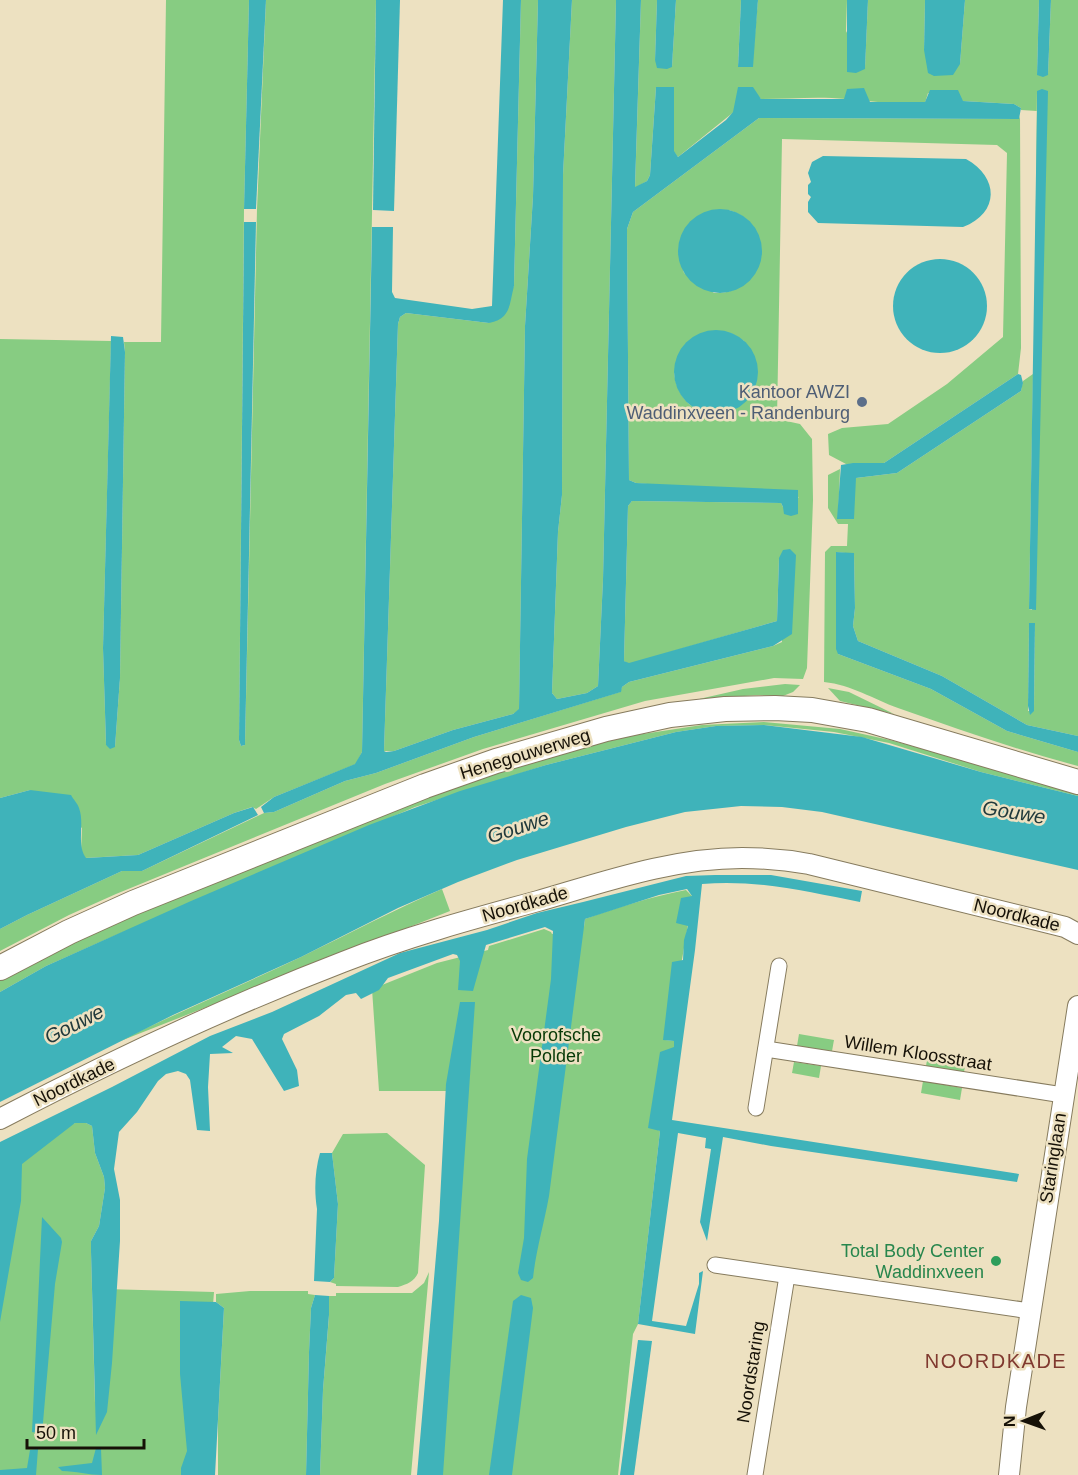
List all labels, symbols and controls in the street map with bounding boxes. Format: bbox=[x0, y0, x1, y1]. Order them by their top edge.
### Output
place label: Kantoor AWZI Waddinxveen - Randenburg bbox=[627, 382, 850, 423]
marker: Kantoor AWZI Waddinxveen - Randenburg bbox=[855, 395, 869, 409]
street label: Henegouwerweg bbox=[457, 725, 593, 783]
water label: Gouwe bbox=[981, 796, 1047, 828]
water label: Gouwe bbox=[484, 807, 552, 847]
street label: Noordkade bbox=[480, 882, 570, 926]
street label: Noordkade bbox=[972, 895, 1062, 935]
water label: Gouwe bbox=[41, 1000, 107, 1048]
park label: Voorofsche Polder bbox=[511, 1025, 601, 1066]
street label: Willem Kloosstraat bbox=[843, 1031, 993, 1075]
street label: Noordkade bbox=[30, 1054, 118, 1110]
street label: Staringlaan bbox=[1036, 1111, 1070, 1205]
place label: Total Body Center Waddinxveen bbox=[841, 1241, 984, 1282]
marker: Total Body Center Waddinxveen bbox=[989, 1254, 1003, 1268]
street label: Noordstaring bbox=[733, 1320, 769, 1424]
district label: NOORDKADE bbox=[925, 1350, 1067, 1372]
north arrow bbox=[994, 1391, 1054, 1451]
scale bar bbox=[27, 1412, 144, 1450]
text: N bbox=[1001, 1415, 1018, 1427]
text: 50 m bbox=[36, 1423, 76, 1443]

